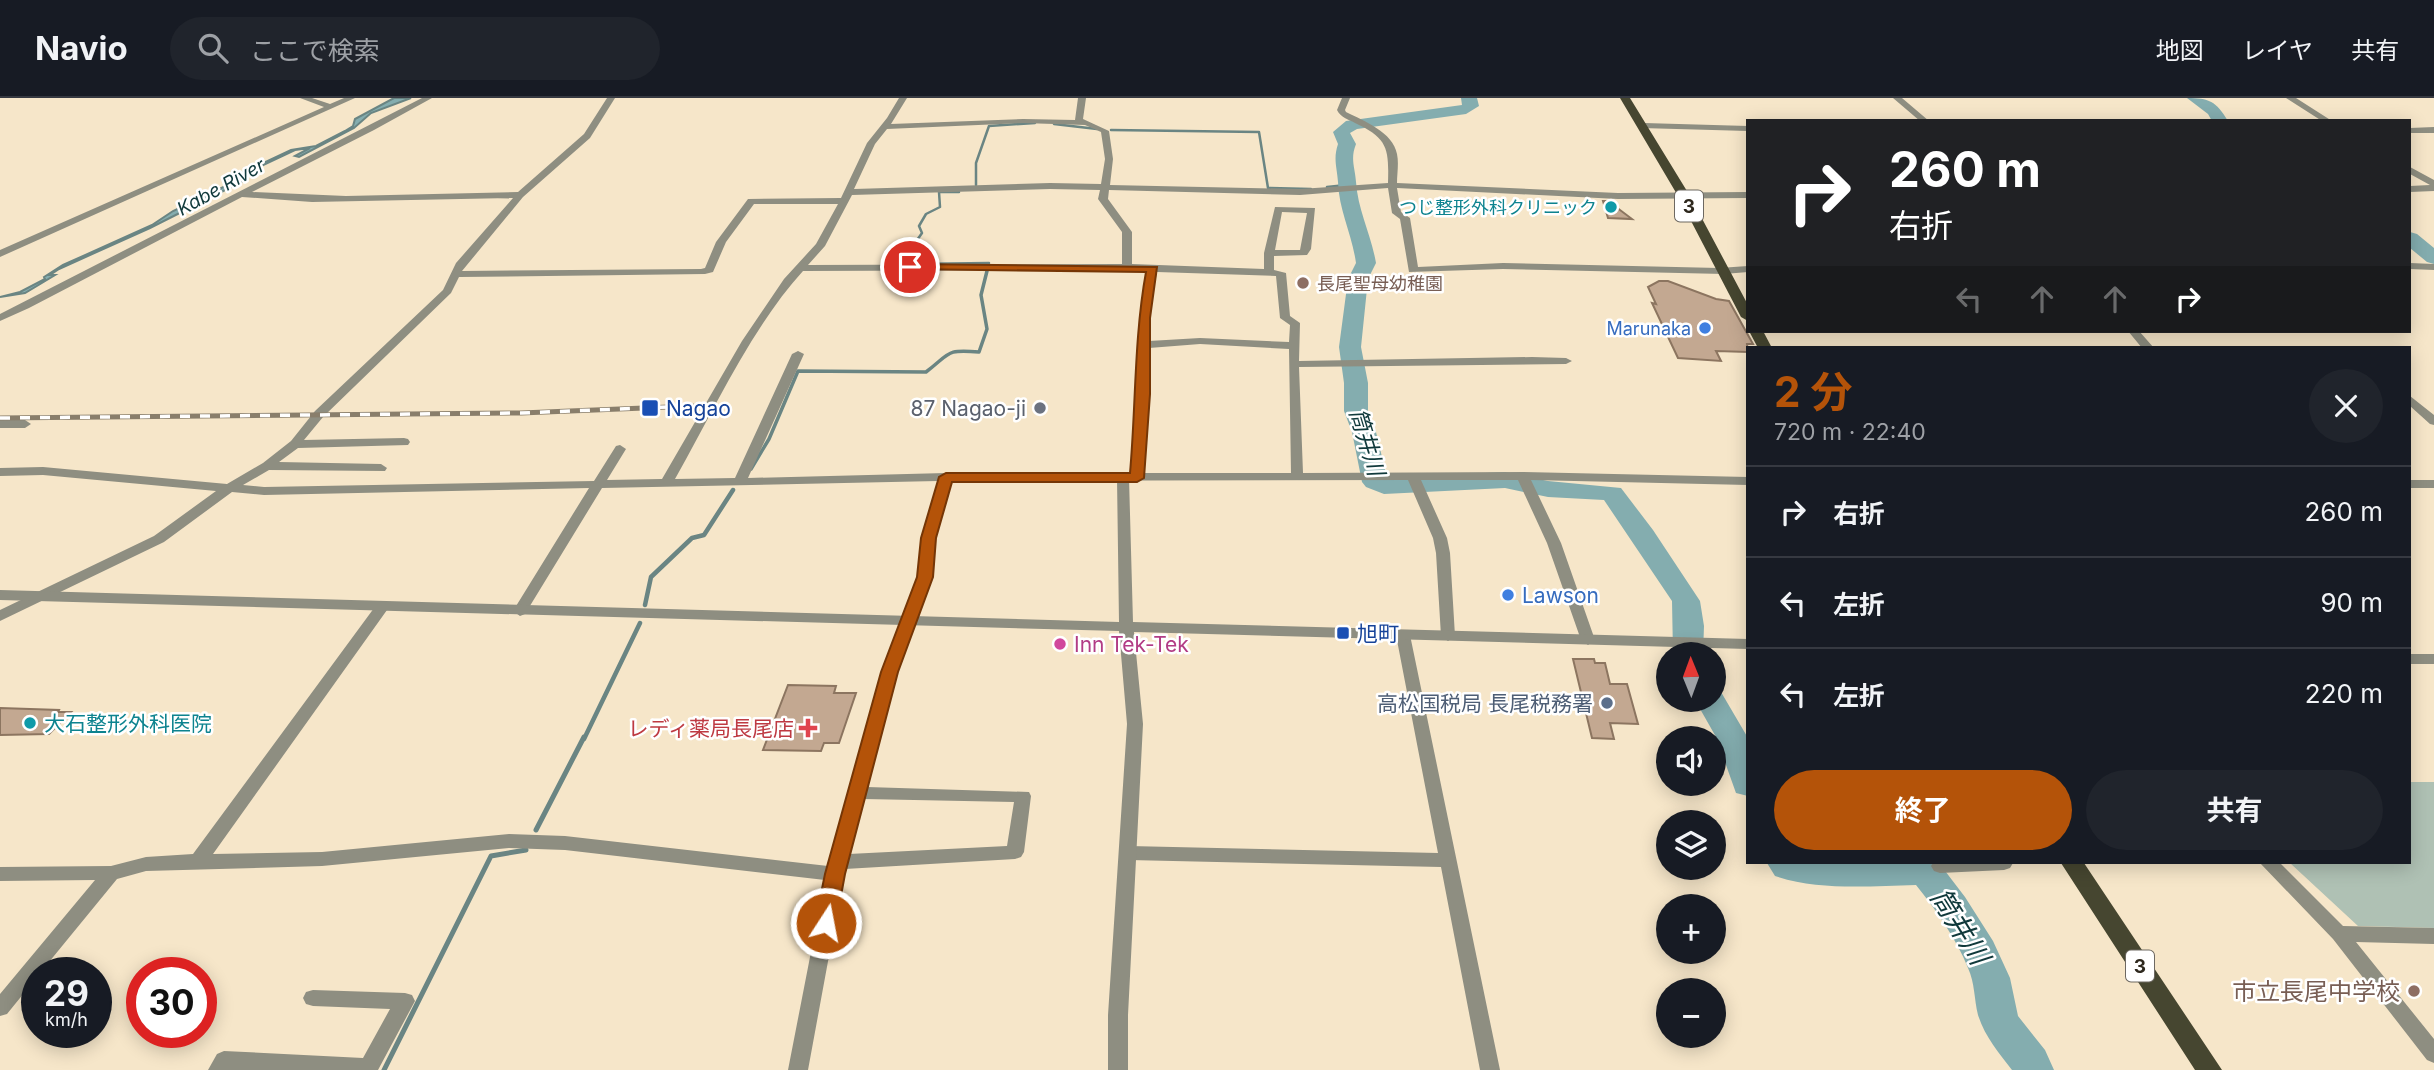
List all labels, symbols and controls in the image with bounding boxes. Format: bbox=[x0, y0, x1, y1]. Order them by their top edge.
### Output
search box bbox=[170, 17, 660, 80]
text: Navio bbox=[35, 28, 128, 68]
icon: search bbox=[194, 29, 232, 67]
text: ここで検索 bbox=[250, 35, 380, 66]
text: 地図 bbox=[2156, 36, 2204, 65]
text: レイヤ bbox=[2242, 36, 2313, 65]
text: 共有 bbox=[2351, 36, 2399, 65]
text: 260 m bbox=[1889, 140, 2041, 199]
icon: right bbox=[1774, 147, 1865, 238]
water label: Kabe River bbox=[173, 153, 270, 221]
road number: 3 bbox=[1675, 190, 1703, 222]
place label: つじ整形外科クリニック bbox=[1399, 197, 1597, 218]
marker: つじ整形外科クリニック bbox=[1603, 199, 1619, 215]
text: 右折 bbox=[1889, 206, 1953, 245]
pin bbox=[880, 237, 940, 297]
icon: arrive bbox=[891, 248, 929, 286]
place label: 長尾聖母幼稚園 bbox=[1317, 273, 1443, 294]
marker: 長尾聖母幼稚園 bbox=[1295, 275, 1311, 291]
icon: left bbox=[1950, 280, 1988, 318]
icon: ahead bbox=[2023, 280, 2061, 318]
icon: ahead bbox=[2096, 280, 2134, 318]
icon: right bbox=[2169, 280, 2207, 318]
place label: Marunaka bbox=[1606, 318, 1691, 339]
marker: Marunaka bbox=[1697, 320, 1713, 336]
text: 2 分 bbox=[1774, 366, 1852, 417]
button: close bbox=[2309, 369, 2383, 443]
place label: Nagao bbox=[666, 396, 731, 421]
place label: 87 Nagao-ji bbox=[911, 396, 1026, 421]
marker: Nagao bbox=[640, 398, 660, 418]
marker: 87 Nagao-ji bbox=[1032, 400, 1048, 416]
water label: 筒井川 bbox=[1344, 405, 1391, 482]
text: 720 m · 22:40 bbox=[1774, 418, 1926, 446]
icon: right bbox=[1774, 493, 1812, 531]
text: 260 m bbox=[2305, 496, 2383, 527]
text: 右折 bbox=[1833, 498, 1885, 529]
place label: Lawson bbox=[1522, 583, 1599, 608]
icon: left bbox=[1774, 584, 1812, 622]
marker: Lawson bbox=[1500, 587, 1516, 603]
text: 90 m bbox=[2320, 587, 2383, 618]
text: 左折 bbox=[1833, 589, 1885, 620]
place label: 旭町 bbox=[1357, 621, 1399, 646]
marker: 旭町 bbox=[1335, 625, 1351, 641]
place label: Inn Tek-Tek bbox=[1074, 632, 1189, 657]
marker: Inn Tek-Tek bbox=[1052, 636, 1068, 652]
north arrow bbox=[1656, 642, 1726, 712]
map controls bbox=[1656, 642, 1726, 1048]
icon: left bbox=[1774, 675, 1812, 713]
text: 220 m bbox=[2305, 678, 2383, 709]
text: 左折 bbox=[1833, 680, 1885, 711]
place label: 高松国税局 長尾税務署 bbox=[1377, 691, 1593, 716]
marker: 高松国税局 長尾税務署 bbox=[1599, 695, 1615, 711]
place label: 大石整形外科医院 bbox=[44, 711, 212, 736]
marker: 大石整形外科医院 bbox=[22, 715, 38, 731]
place label: レディ薬局長尾店 bbox=[627, 716, 794, 741]
marker: レディ薬局長尾店 bbox=[800, 720, 816, 736]
button: sound bbox=[1656, 726, 1726, 796]
button: 終了 bbox=[1774, 770, 2072, 850]
button: 共有 bbox=[2086, 770, 2383, 850]
button: layers bbox=[1656, 810, 1726, 880]
water label: 筒井川 bbox=[1923, 881, 1998, 973]
position arrow bbox=[789, 886, 863, 960]
button: + bbox=[1656, 894, 1726, 964]
road number: 3 bbox=[2126, 950, 2154, 982]
speed limit sign: 30 bbox=[126, 957, 217, 1048]
text: 29 bbox=[44, 972, 89, 1014]
place label: 市立長尾中学校 bbox=[2232, 977, 2400, 1006]
button: − bbox=[1656, 978, 1726, 1048]
marker: 市立長尾中学校 bbox=[2406, 983, 2422, 999]
text: km/h bbox=[45, 1009, 88, 1030]

